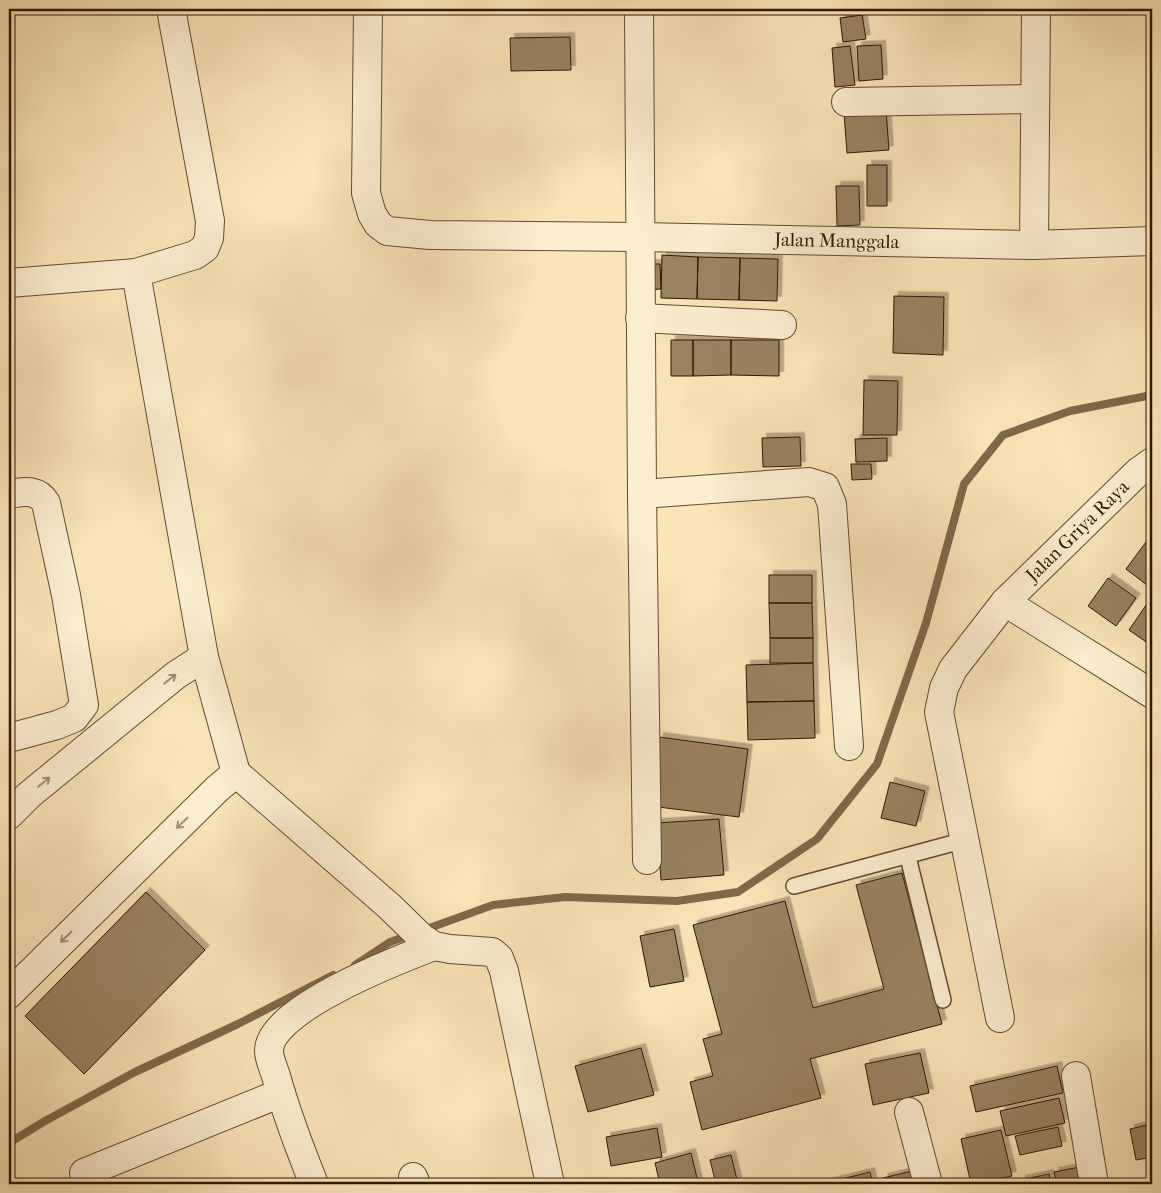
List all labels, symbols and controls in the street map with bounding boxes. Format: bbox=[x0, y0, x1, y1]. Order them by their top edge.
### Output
street label: Jalan Manggala bbox=[772, 229, 900, 253]
street label: Jalan Griya Raya bbox=[1020, 476, 1134, 588]
one-way arrow bbox=[164, 674, 177, 685]
one-way arrow bbox=[38, 776, 51, 787]
one-way arrow bbox=[176, 817, 188, 830]
one-way arrow bbox=[60, 931, 72, 943]

